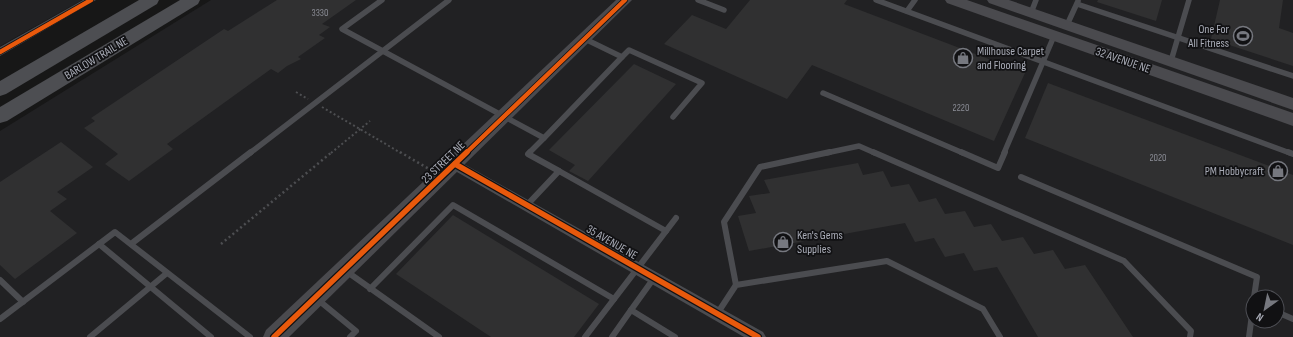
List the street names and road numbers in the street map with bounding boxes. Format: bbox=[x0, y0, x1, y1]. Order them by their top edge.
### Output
street label: BARLOW TRAIL NE bbox=[62, 34, 131, 83]
street label: 32 AVENUE NE bbox=[1093, 44, 1152, 77]
street label: 23 STREET NE bbox=[418, 138, 468, 187]
street label: 35 AVENUE NE bbox=[583, 222, 640, 263]

